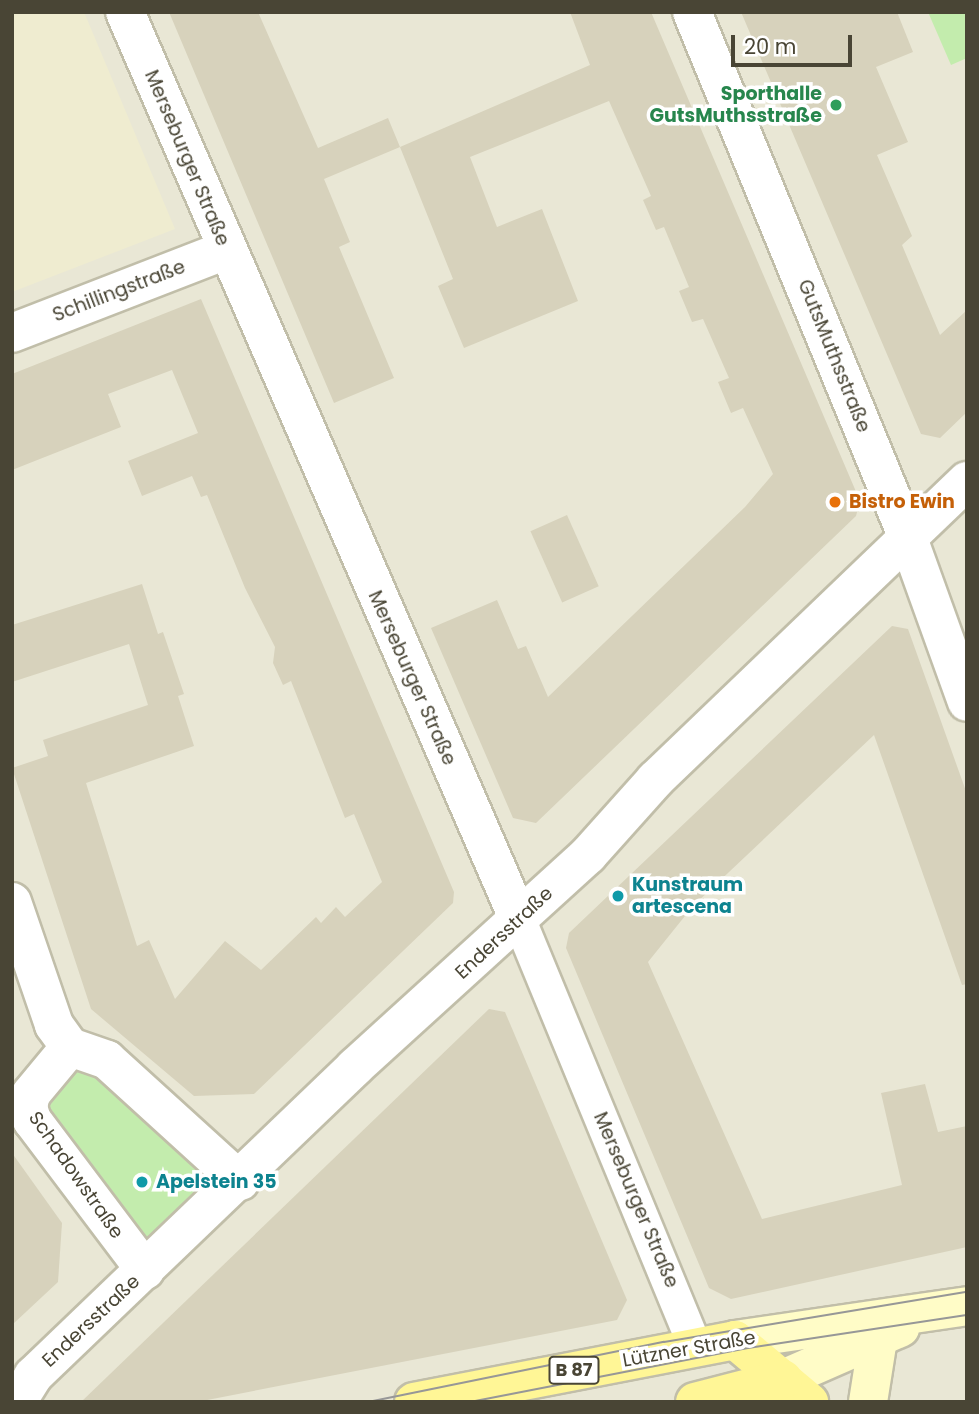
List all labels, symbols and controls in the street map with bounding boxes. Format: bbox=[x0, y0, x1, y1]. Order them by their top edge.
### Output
scale bar bbox=[734, 21, 855, 65]
text: 20 m bbox=[744, 32, 797, 61]
street label: Merseburger Straße bbox=[140, 67, 234, 249]
place label: Sporthalle GutsMuthsstraße bbox=[650, 83, 822, 127]
marker: Sporthalle GutsMuthsstraße bbox=[828, 97, 844, 113]
street label: Schillingstraße bbox=[50, 255, 188, 327]
street label: GutsMuthsstraße bbox=[793, 276, 875, 436]
place label: Bistro Ewin bbox=[849, 491, 955, 513]
marker: Bistro Ewin bbox=[827, 494, 843, 510]
street label: Merseburger Straße bbox=[363, 587, 461, 769]
place label: Kunstraum artescena bbox=[632, 874, 743, 918]
street label: Endersstraße bbox=[451, 882, 557, 984]
marker: Kunstraum artescena bbox=[610, 888, 626, 904]
street label: Schadowstraße bbox=[24, 1107, 128, 1243]
street label: Merseburger Straße bbox=[589, 1109, 683, 1291]
place label: Apelstein 35 bbox=[156, 1171, 277, 1193]
marker: Apelstein 35 bbox=[134, 1174, 150, 1190]
street label: Endersstraße bbox=[38, 1270, 144, 1372]
street label: Lützner Straße bbox=[621, 1326, 757, 1372]
road number: B 87 bbox=[548, 1356, 600, 1385]

